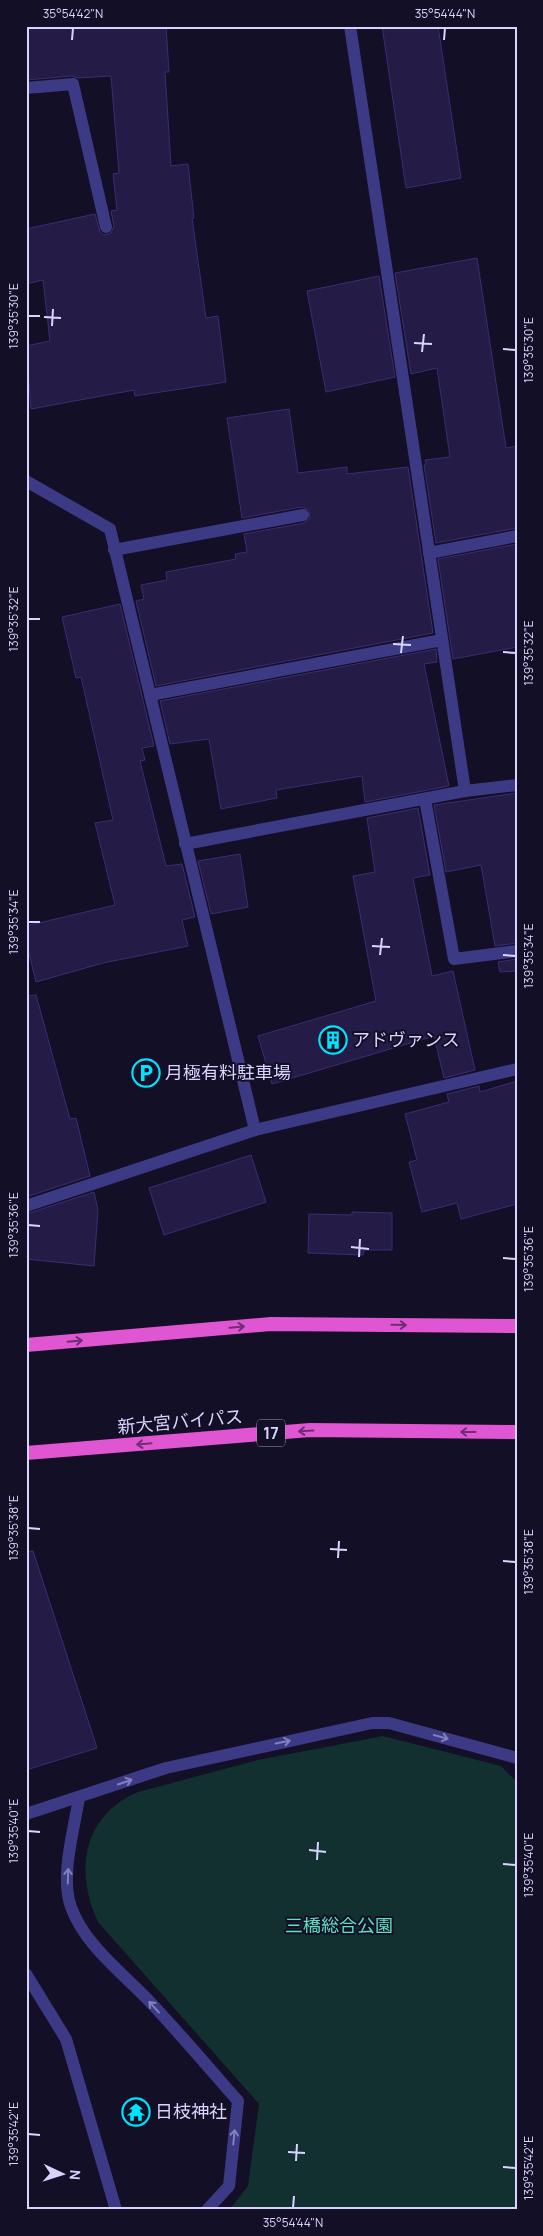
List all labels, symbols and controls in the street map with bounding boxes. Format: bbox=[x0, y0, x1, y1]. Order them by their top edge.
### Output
text: 35°54'42"N bbox=[43, 5, 103, 22]
text: 35°54'44"N bbox=[415, 5, 475, 22]
text: 139°35'30"E bbox=[5, 283, 22, 349]
text: 139°35'30"E bbox=[520, 317, 537, 383]
text: 139°35'32"E bbox=[5, 586, 22, 652]
text: 139°35'32"E bbox=[520, 620, 537, 686]
text: 139°35'34"E bbox=[5, 889, 22, 955]
text: 139°35'34"E bbox=[520, 923, 537, 989]
building icon: アドヴァンス bbox=[318, 1025, 348, 1055]
place label: アドヴァンス bbox=[352, 1027, 460, 1051]
parking icon: 月極有料駐車場 bbox=[131, 1058, 161, 1088]
place label: 月極有料駐車場 bbox=[165, 1060, 291, 1084]
text: 139°35'36"E bbox=[5, 1192, 22, 1258]
text: 139°35'36"E bbox=[520, 1226, 537, 1292]
one-way arrow bbox=[390, 1320, 407, 1330]
one-way arrow bbox=[228, 1322, 244, 1331]
one-way arrow bbox=[67, 1336, 83, 1345]
street label: 新大宮バイパス bbox=[116, 1404, 244, 1438]
road number: 17 bbox=[257, 1420, 285, 1446]
one-way arrow bbox=[298, 1426, 314, 1435]
one-way arrow bbox=[460, 1427, 476, 1436]
one-way arrow bbox=[136, 1439, 152, 1448]
text: 139°35'38"E bbox=[5, 1495, 22, 1561]
text: 139°35'38"E bbox=[520, 1529, 537, 1595]
one-way arrow bbox=[433, 1733, 449, 1742]
one-way arrow bbox=[274, 1737, 290, 1746]
one-way arrow bbox=[117, 1777, 133, 1786]
text: 139°35'40"E bbox=[5, 1798, 22, 1863]
text: 139°35'40"E bbox=[520, 1832, 537, 1897]
one-way arrow bbox=[63, 1868, 73, 1884]
park label: 三橋総合公園 bbox=[285, 1913, 393, 1937]
one-way arrow bbox=[149, 2000, 160, 2013]
temple icon: 日枝神社 bbox=[121, 2097, 151, 2127]
place label: 日枝神社 bbox=[155, 2099, 227, 2123]
text: 139°35'42"E bbox=[5, 2102, 22, 2166]
one-way arrow bbox=[229, 2129, 239, 2145]
text: 139°35'42"E bbox=[520, 2136, 537, 2200]
north arrow bbox=[38, 2148, 88, 2198]
text: N bbox=[66, 2169, 85, 2181]
text: 35°54'44"N bbox=[263, 2214, 323, 2231]

